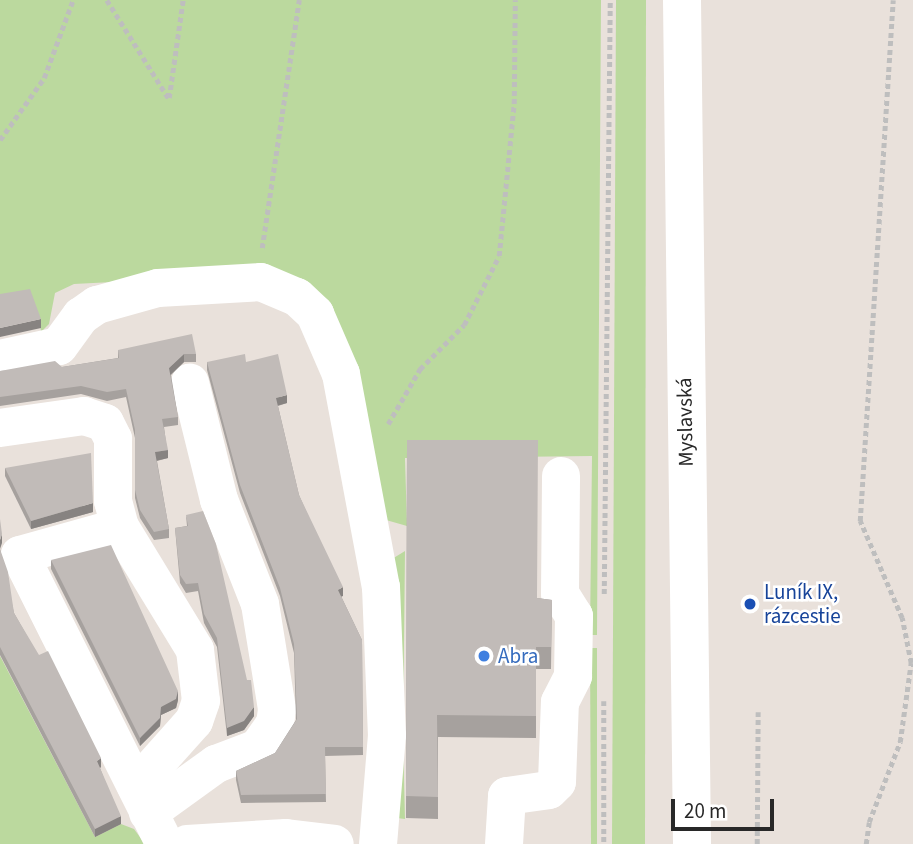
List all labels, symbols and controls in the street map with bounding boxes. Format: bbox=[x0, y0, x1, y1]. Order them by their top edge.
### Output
street label: Myslavská bbox=[672, 377, 698, 467]
place label: Luník IX, rázcestie bbox=[764, 579, 841, 629]
marker: Luník IX, rázcestie bbox=[742, 596, 758, 612]
place label: Abra bbox=[498, 643, 538, 669]
marker: Abra bbox=[476, 648, 492, 664]
scale bar bbox=[675, 784, 778, 828]
text: 20 m bbox=[684, 796, 726, 826]

